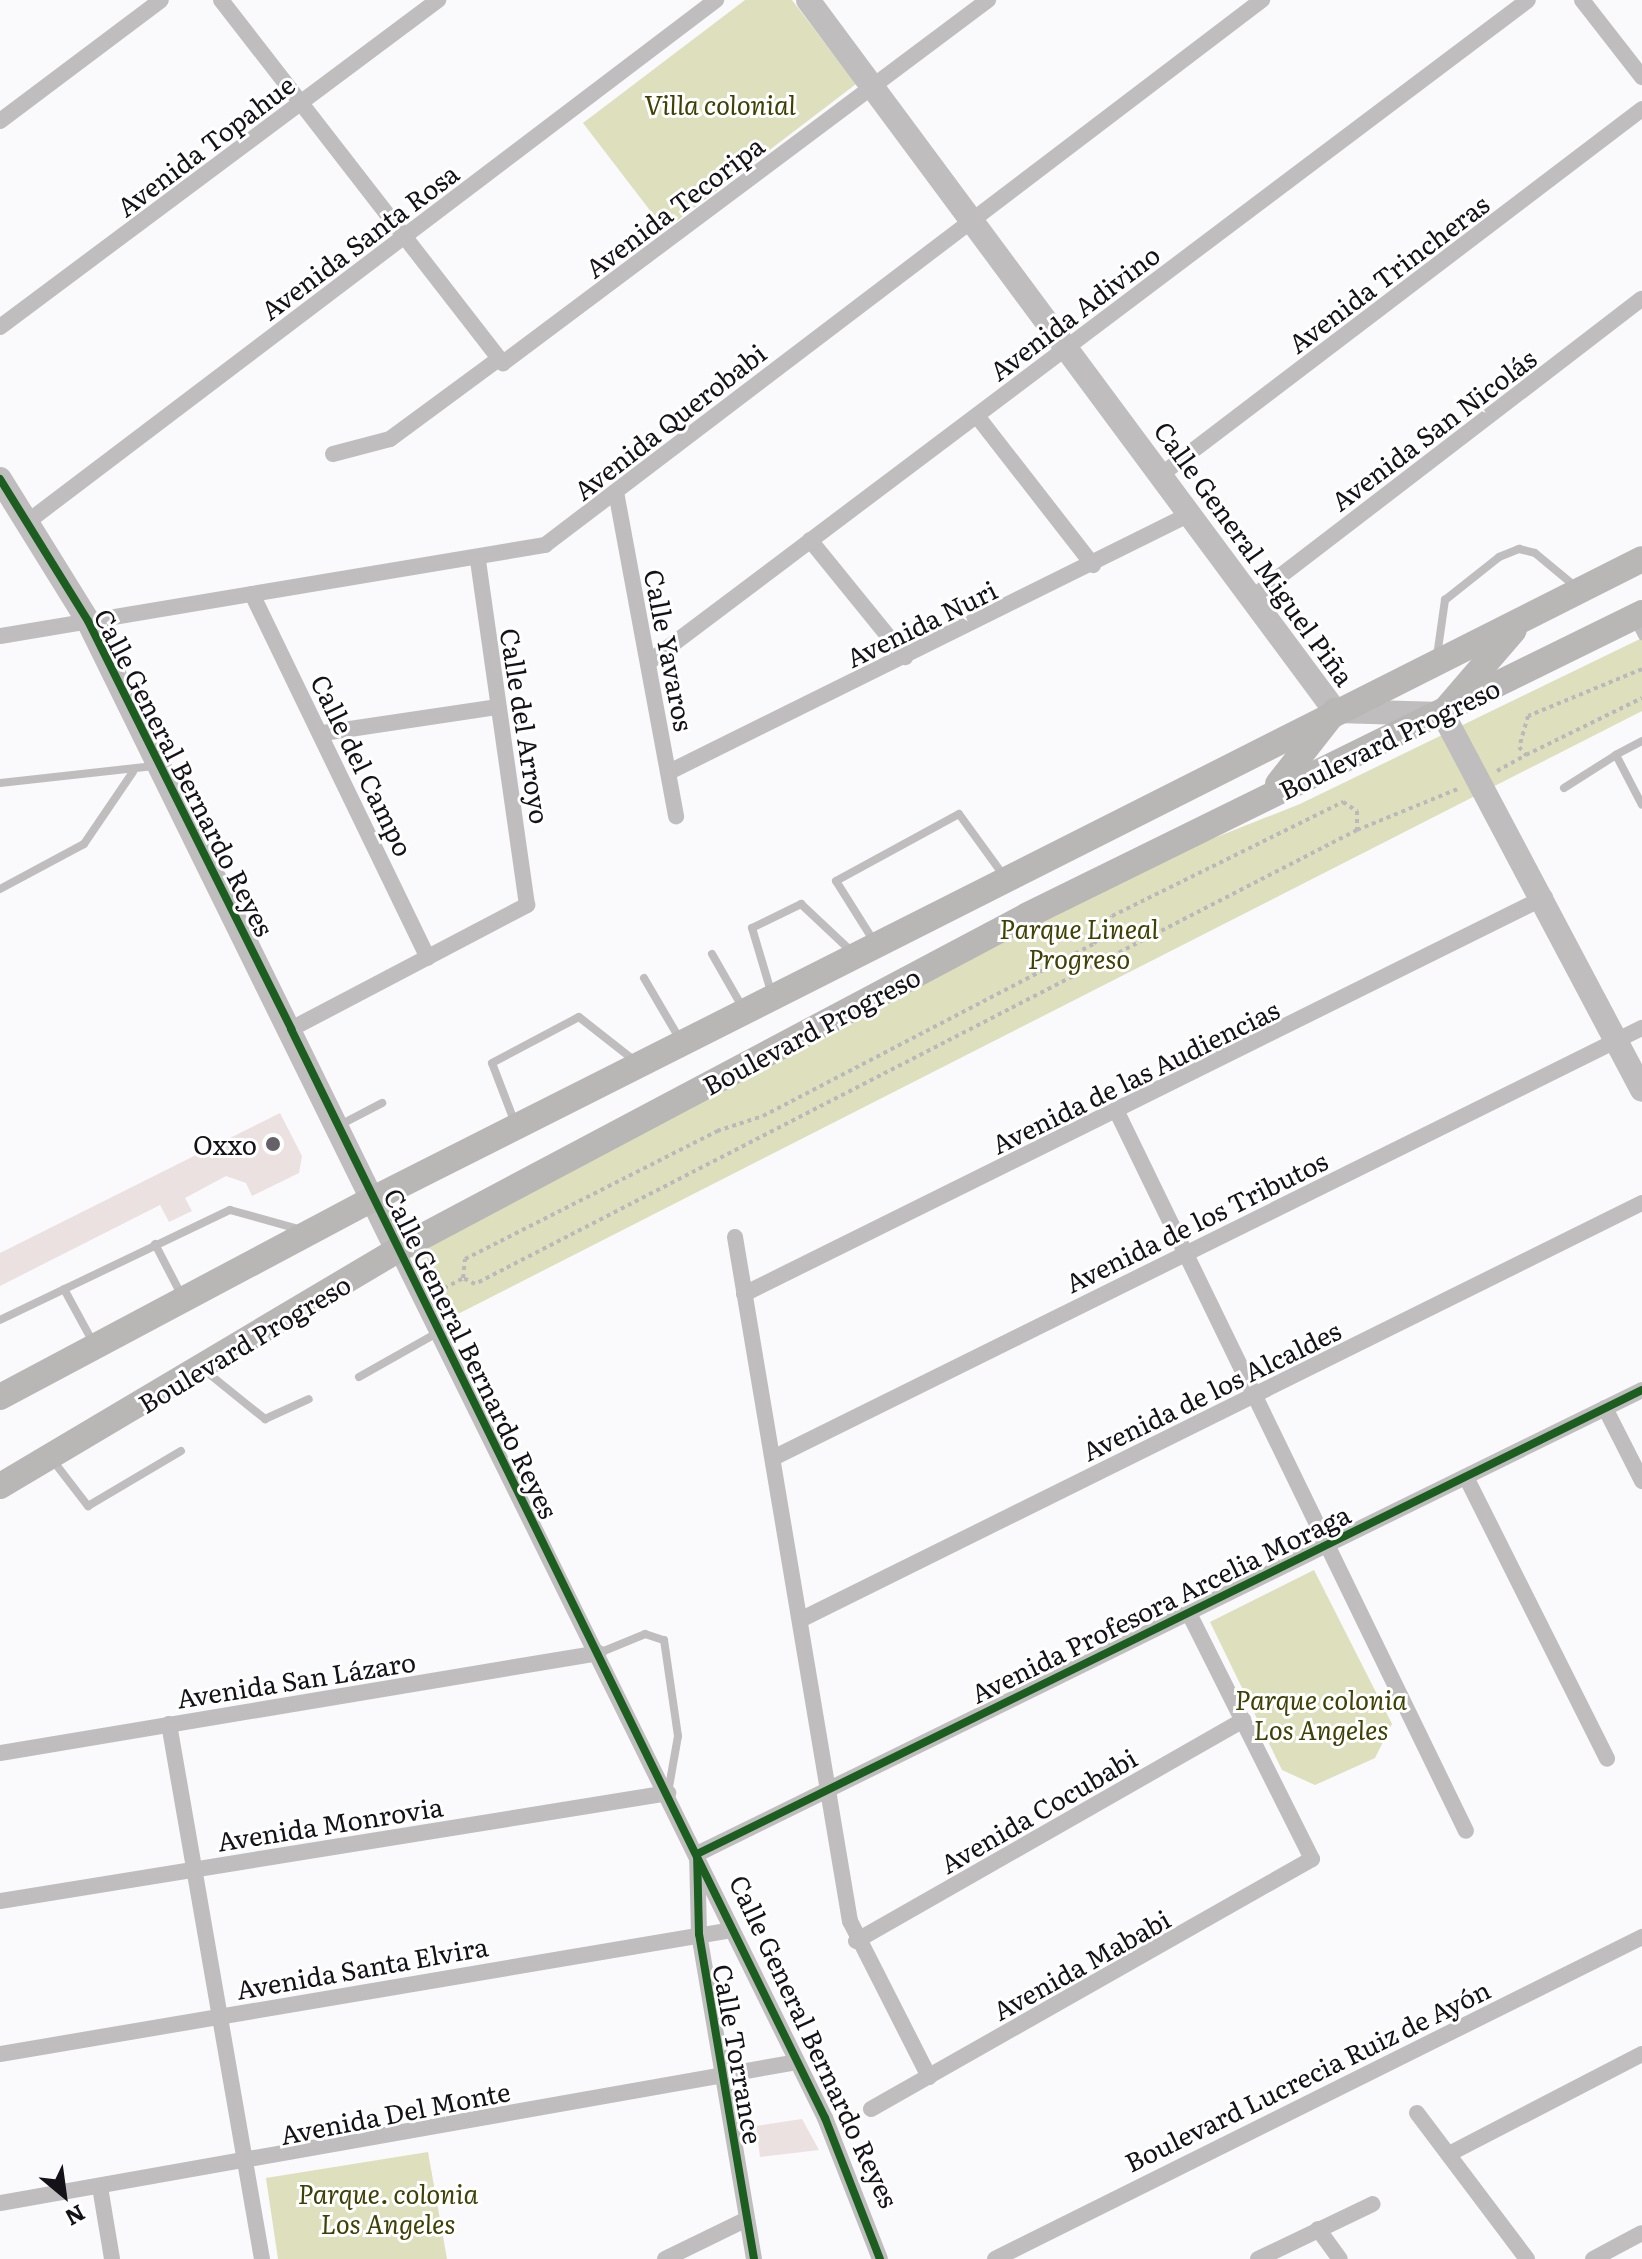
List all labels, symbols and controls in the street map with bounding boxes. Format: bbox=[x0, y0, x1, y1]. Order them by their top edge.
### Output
street label: Avenida Topahue bbox=[110, 68, 300, 222]
park label: Villa colonial bbox=[644, 88, 796, 120]
street label: Avenida Tecoripa bbox=[579, 129, 769, 283]
street label: Avenida Santa Rosa bbox=[254, 157, 464, 325]
street label: Avenida Trincheras bbox=[1282, 187, 1494, 359]
street label: Avenida Adivino bbox=[983, 238, 1165, 386]
street label: Avenida Querobabi bbox=[567, 336, 771, 506]
street label: Avenida San Nicolás bbox=[1324, 342, 1542, 516]
street label: Calle General Miguel Piña bbox=[1149, 415, 1361, 691]
street label: Calle Yavaros bbox=[639, 566, 701, 734]
street label: Avenida Nuri bbox=[841, 573, 1001, 673]
street label: Calle General Bernardo Reyes bbox=[89, 603, 281, 941]
street label: Calle del Arroyo bbox=[495, 626, 557, 826]
street label: Calle del Campo bbox=[306, 669, 420, 861]
street label: Boulevard Progreso bbox=[1274, 671, 1504, 805]
park label: Parque Lineal Progreso bbox=[999, 912, 1159, 974]
street label: Boulevard Progreso bbox=[697, 959, 925, 1101]
street label: Avenida de las Audiencias bbox=[986, 993, 1284, 1159]
place label: Oxxo bbox=[193, 1128, 257, 1160]
marker: Oxxo bbox=[264, 1135, 282, 1153]
street label: Avenida de los Tributos bbox=[1060, 1144, 1332, 1298]
street label: Calle General Bernardo Reyes bbox=[378, 1183, 566, 1523]
street label: Boulevard Progreso bbox=[132, 1267, 356, 1419]
street label: Avenida de los Alcaldes bbox=[1077, 1314, 1345, 1466]
street label: Avenida Profesora Arcelia Moraga bbox=[965, 1497, 1355, 1709]
street label: Avenida San Lázaro bbox=[174, 1645, 418, 1713]
park label: Parque colonia Los Angeles bbox=[1235, 1683, 1407, 1744]
street label: Avenida Cocubabi bbox=[934, 1741, 1142, 1879]
street label: Avenida Monrovia bbox=[215, 1790, 445, 1856]
street label: Calle General Bernardo Reyes bbox=[724, 1870, 906, 2212]
street label: Avenida Mababi bbox=[987, 1902, 1175, 2026]
street label: Avenida Santa Elvira bbox=[234, 1929, 490, 2005]
street label: Calle Torrance bbox=[708, 1962, 770, 2146]
street label: Boulevard Lucrecia Ruiz de Ayón bbox=[1119, 1973, 1495, 2177]
street label: Avenida Del Monte bbox=[277, 2074, 513, 2150]
north arrow bbox=[24, 2155, 104, 2235]
park label: Parque. colonia Los Angeles bbox=[298, 2177, 478, 2238]
text: N bbox=[60, 2198, 92, 2235]

